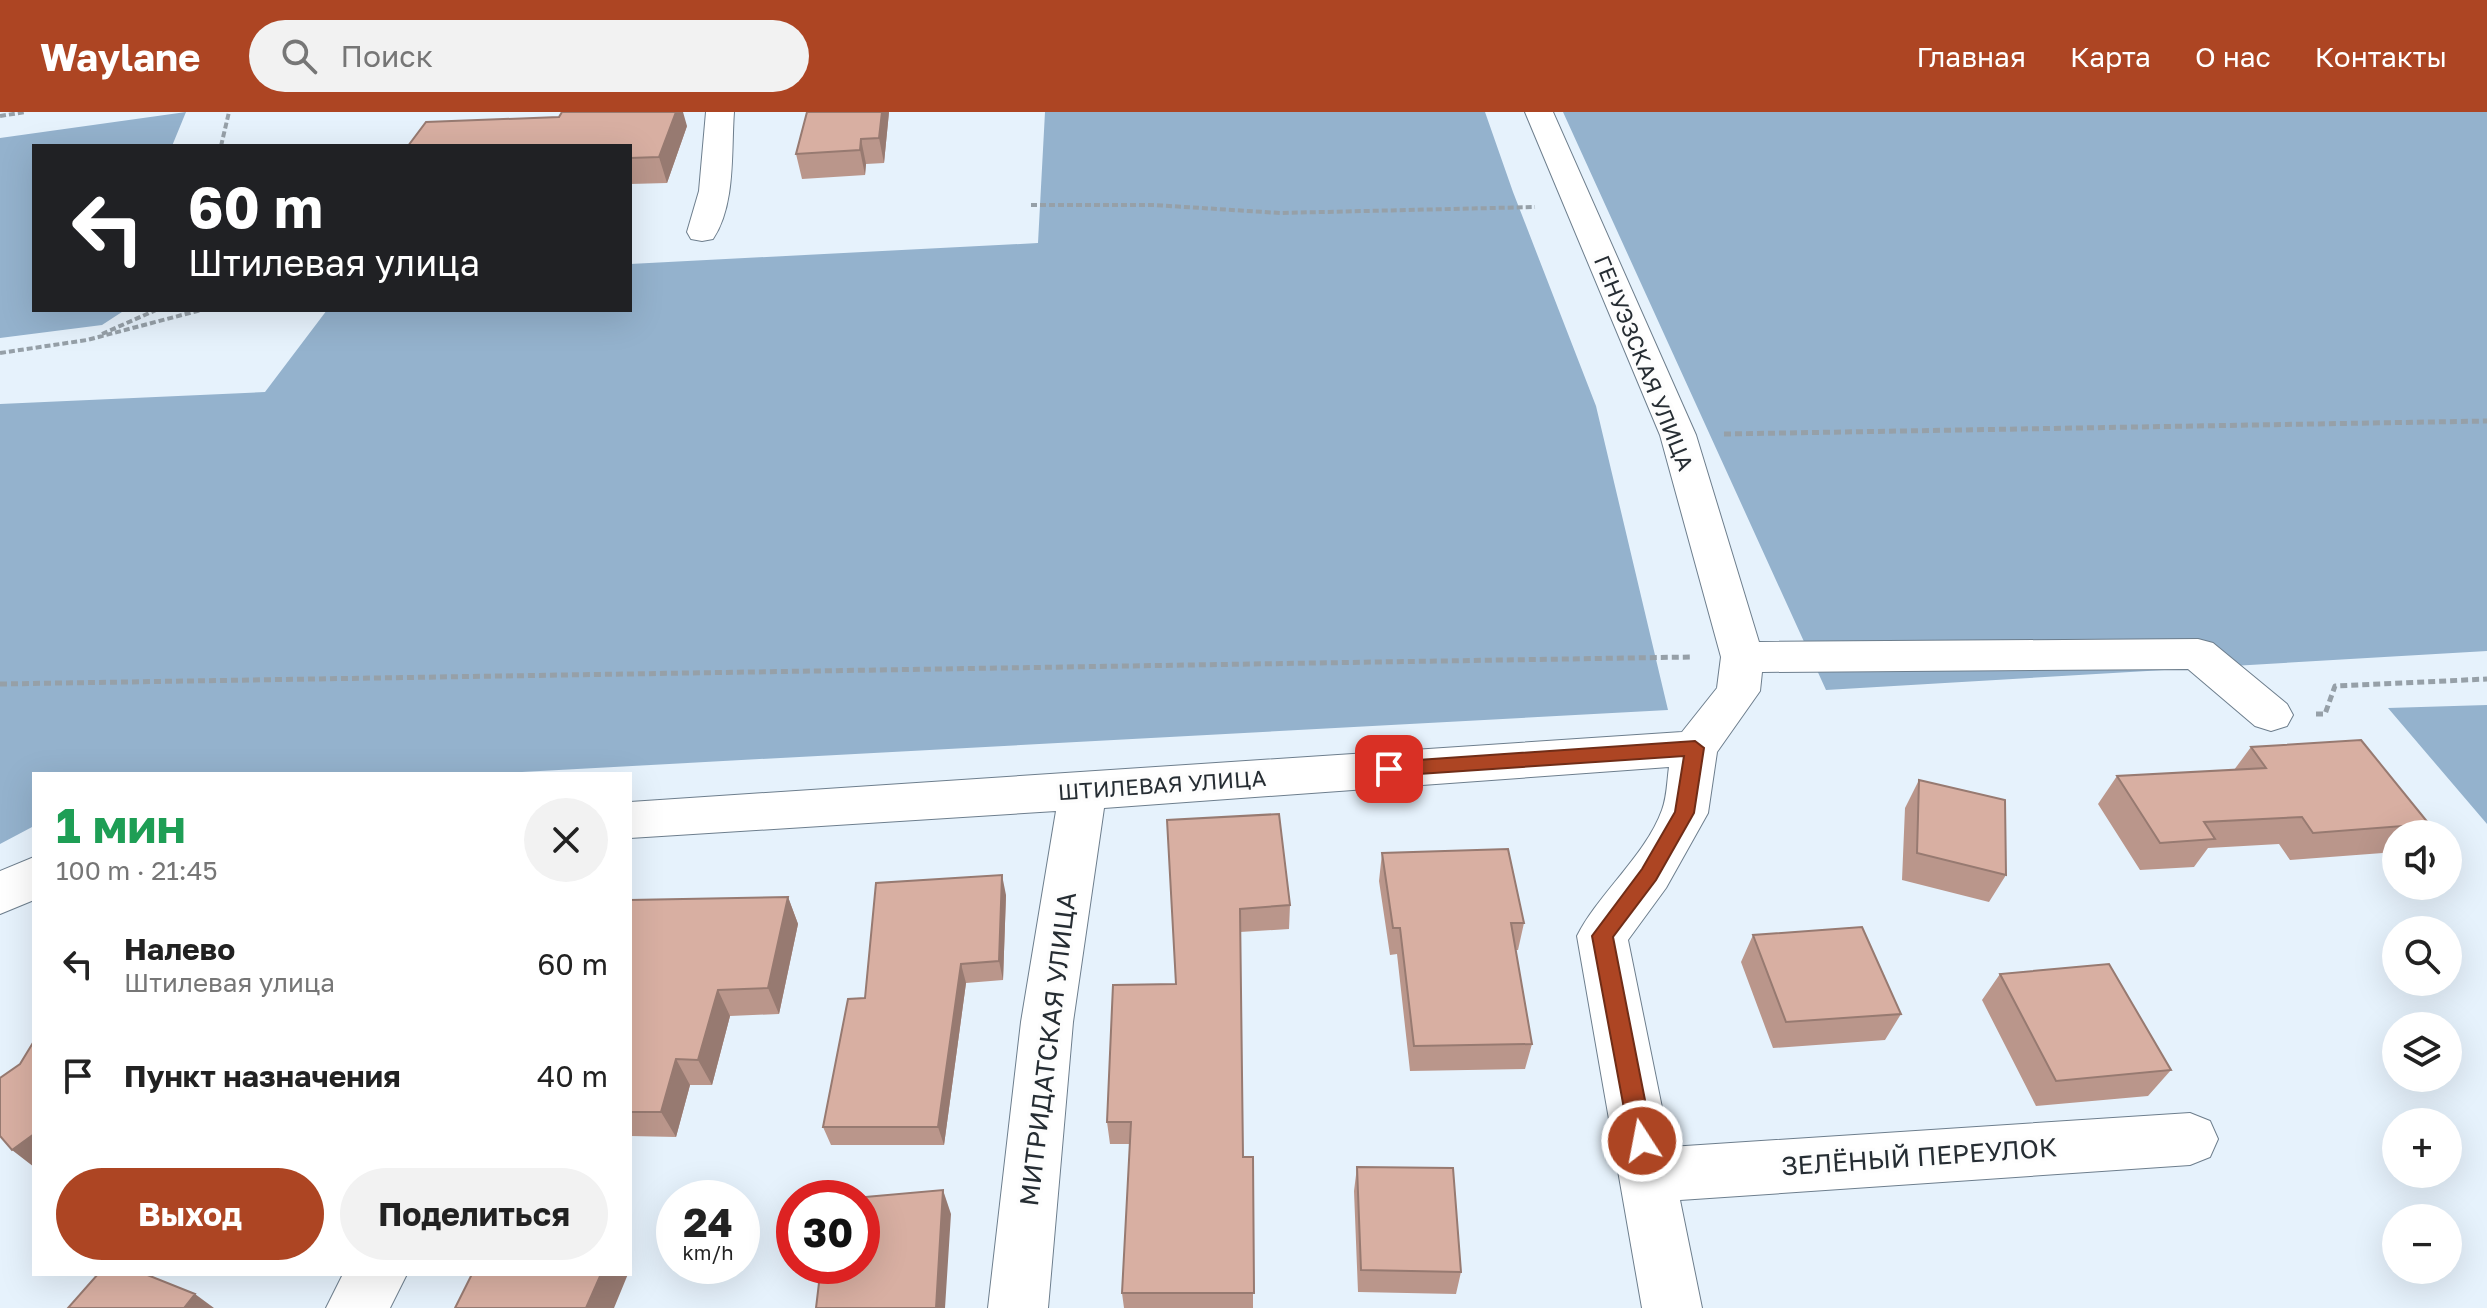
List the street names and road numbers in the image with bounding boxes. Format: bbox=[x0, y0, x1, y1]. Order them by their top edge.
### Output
street label: ГЕНУЭЗСКАЯ УЛИЦА bbox=[1589, 251, 1700, 475]
street label: ШТИЛЕВАЯ УЛИЦА bbox=[1057, 764, 1267, 805]
street label: МИТРИДАТСКАЯ УЛИЦА bbox=[1013, 890, 1082, 1208]
street label: ЗЕЛЁНЫЙ ПЕРЕУЛОК bbox=[1780, 1131, 2058, 1182]

